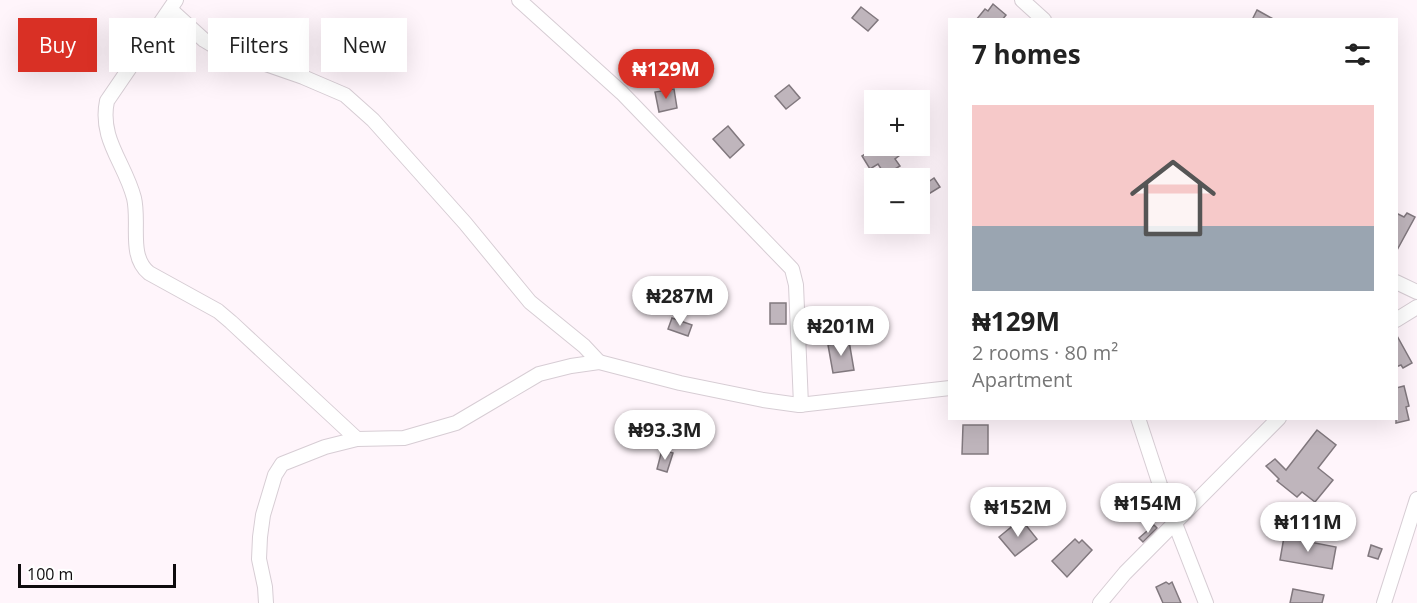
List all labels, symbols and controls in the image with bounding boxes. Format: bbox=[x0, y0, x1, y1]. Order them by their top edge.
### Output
chip: Buy bbox=[18, 18, 97, 72]
chip: Rent bbox=[109, 18, 196, 72]
chip: Filters bbox=[208, 18, 309, 72]
chip: New bbox=[321, 18, 407, 72]
text: 7 homes bbox=[972, 36, 1081, 72]
icon: filters bbox=[1341, 38, 1374, 71]
pin: ₦129M bbox=[624, 49, 708, 100]
text: ₦129M bbox=[632, 55, 700, 82]
map controls bbox=[864, 90, 930, 234]
button: + bbox=[864, 90, 930, 156]
icon: home bbox=[1119, 144, 1227, 252]
button: − bbox=[864, 168, 930, 234]
pin: ₦287M bbox=[638, 276, 722, 327]
text: ₦287M bbox=[646, 282, 714, 309]
text: ₦129M bbox=[972, 303, 1060, 339]
pin: ₦201M bbox=[799, 306, 883, 357]
text: ₦201M bbox=[807, 312, 875, 339]
text: 2 rooms · 80 m² bbox=[972, 339, 1118, 366]
text: Apartment bbox=[972, 366, 1072, 393]
pin: ₦93.3M bbox=[616, 410, 714, 461]
text: ₦93.3M bbox=[628, 416, 702, 443]
pin: ₦154M bbox=[1106, 483, 1190, 534]
pin: ₦152M bbox=[976, 487, 1060, 538]
text: ₦154M bbox=[1114, 489, 1182, 516]
text: ₦152M bbox=[984, 493, 1052, 520]
pin: ₦111M bbox=[1266, 502, 1350, 553]
text: ₦111M bbox=[1274, 508, 1342, 535]
scale bar bbox=[18, 561, 176, 588]
text: 100 m bbox=[27, 563, 73, 585]

